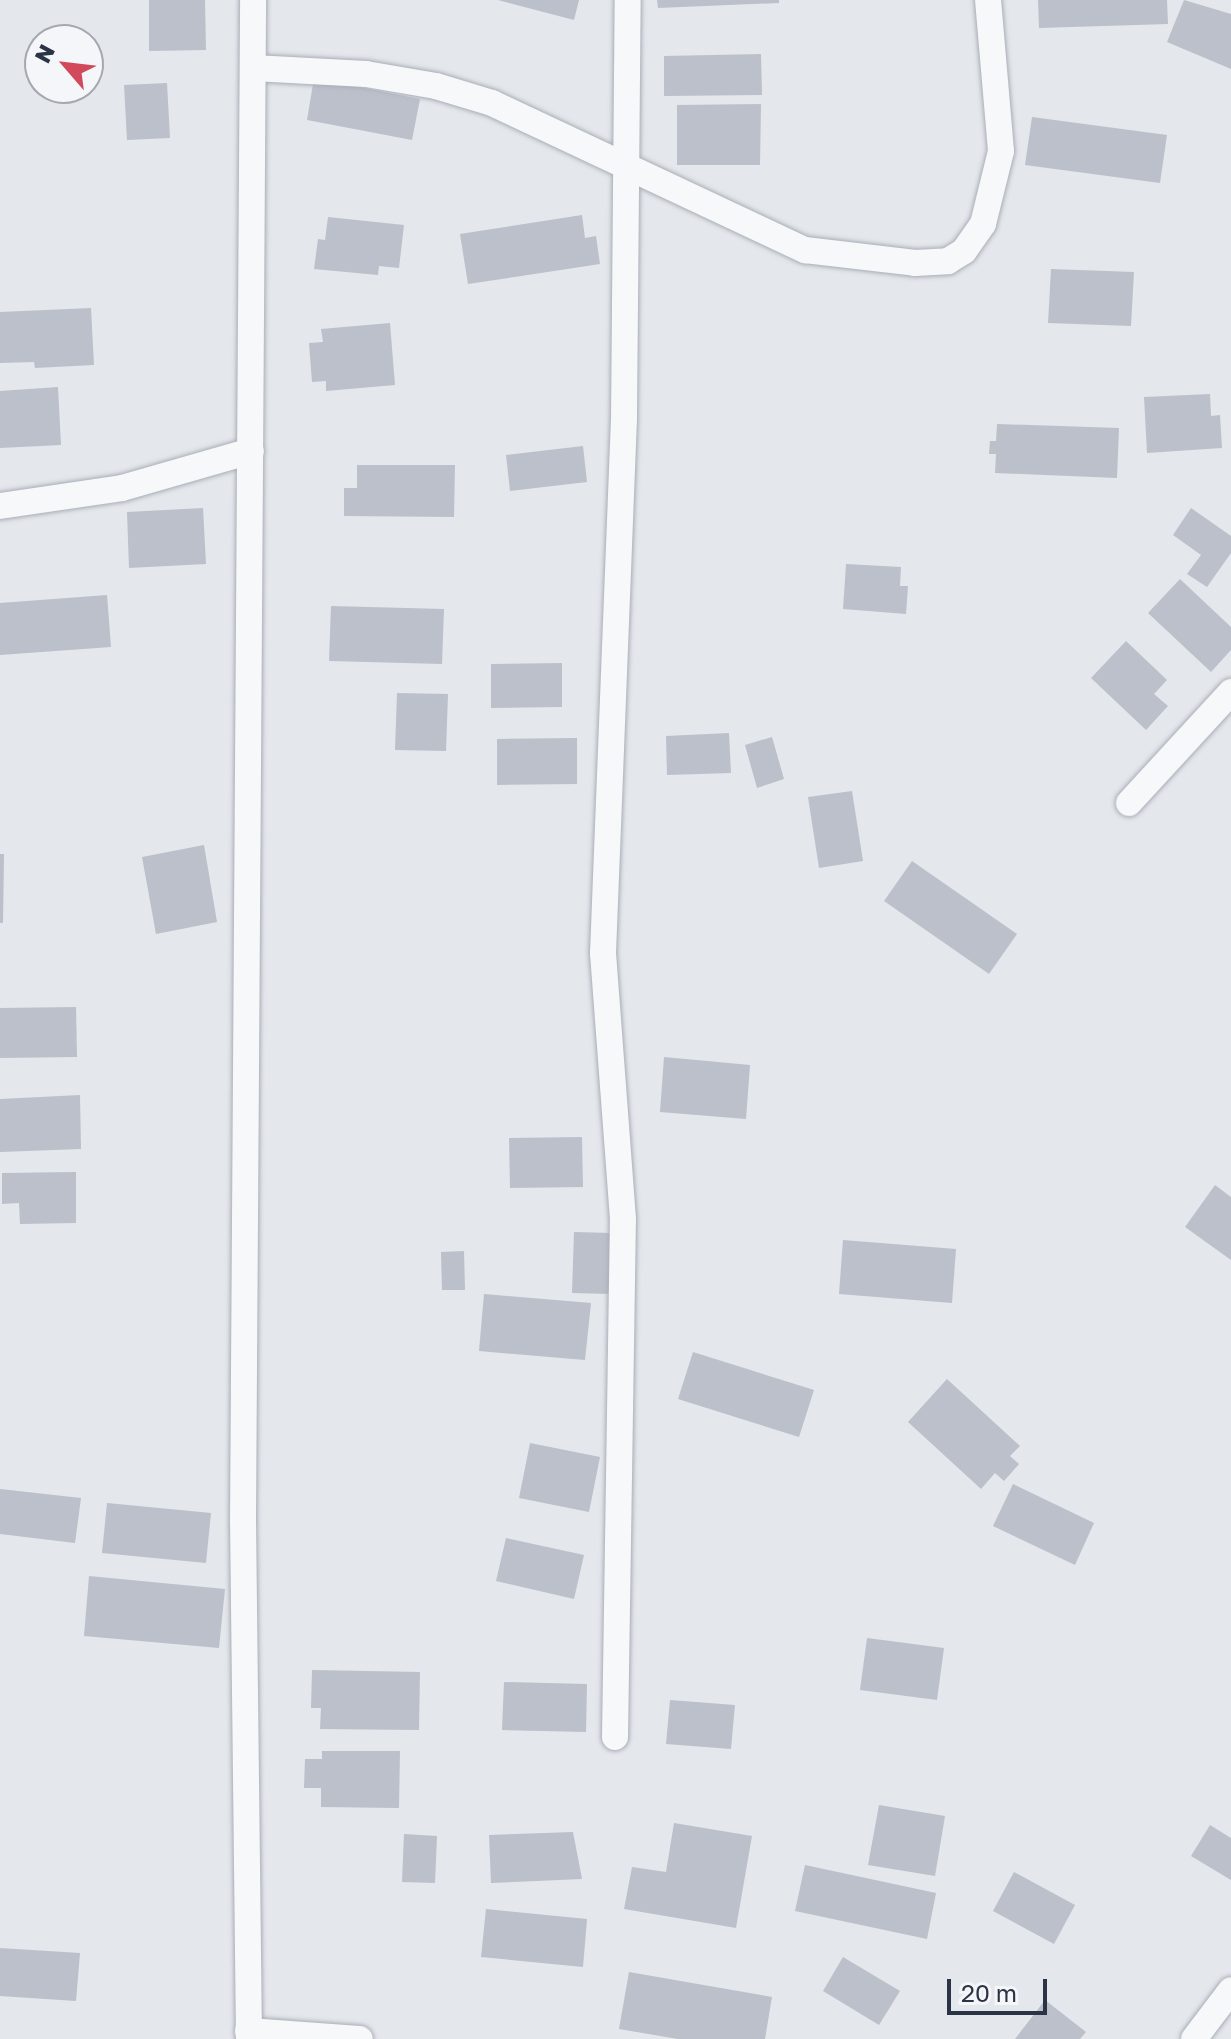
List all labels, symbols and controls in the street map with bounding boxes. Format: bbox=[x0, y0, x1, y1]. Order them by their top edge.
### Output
north arrow bbox=[24, 24, 104, 104]
text: N bbox=[28, 40, 60, 67]
scale bar bbox=[951, 1963, 1051, 2013]
text: 20 m bbox=[961, 1978, 1017, 2007]

